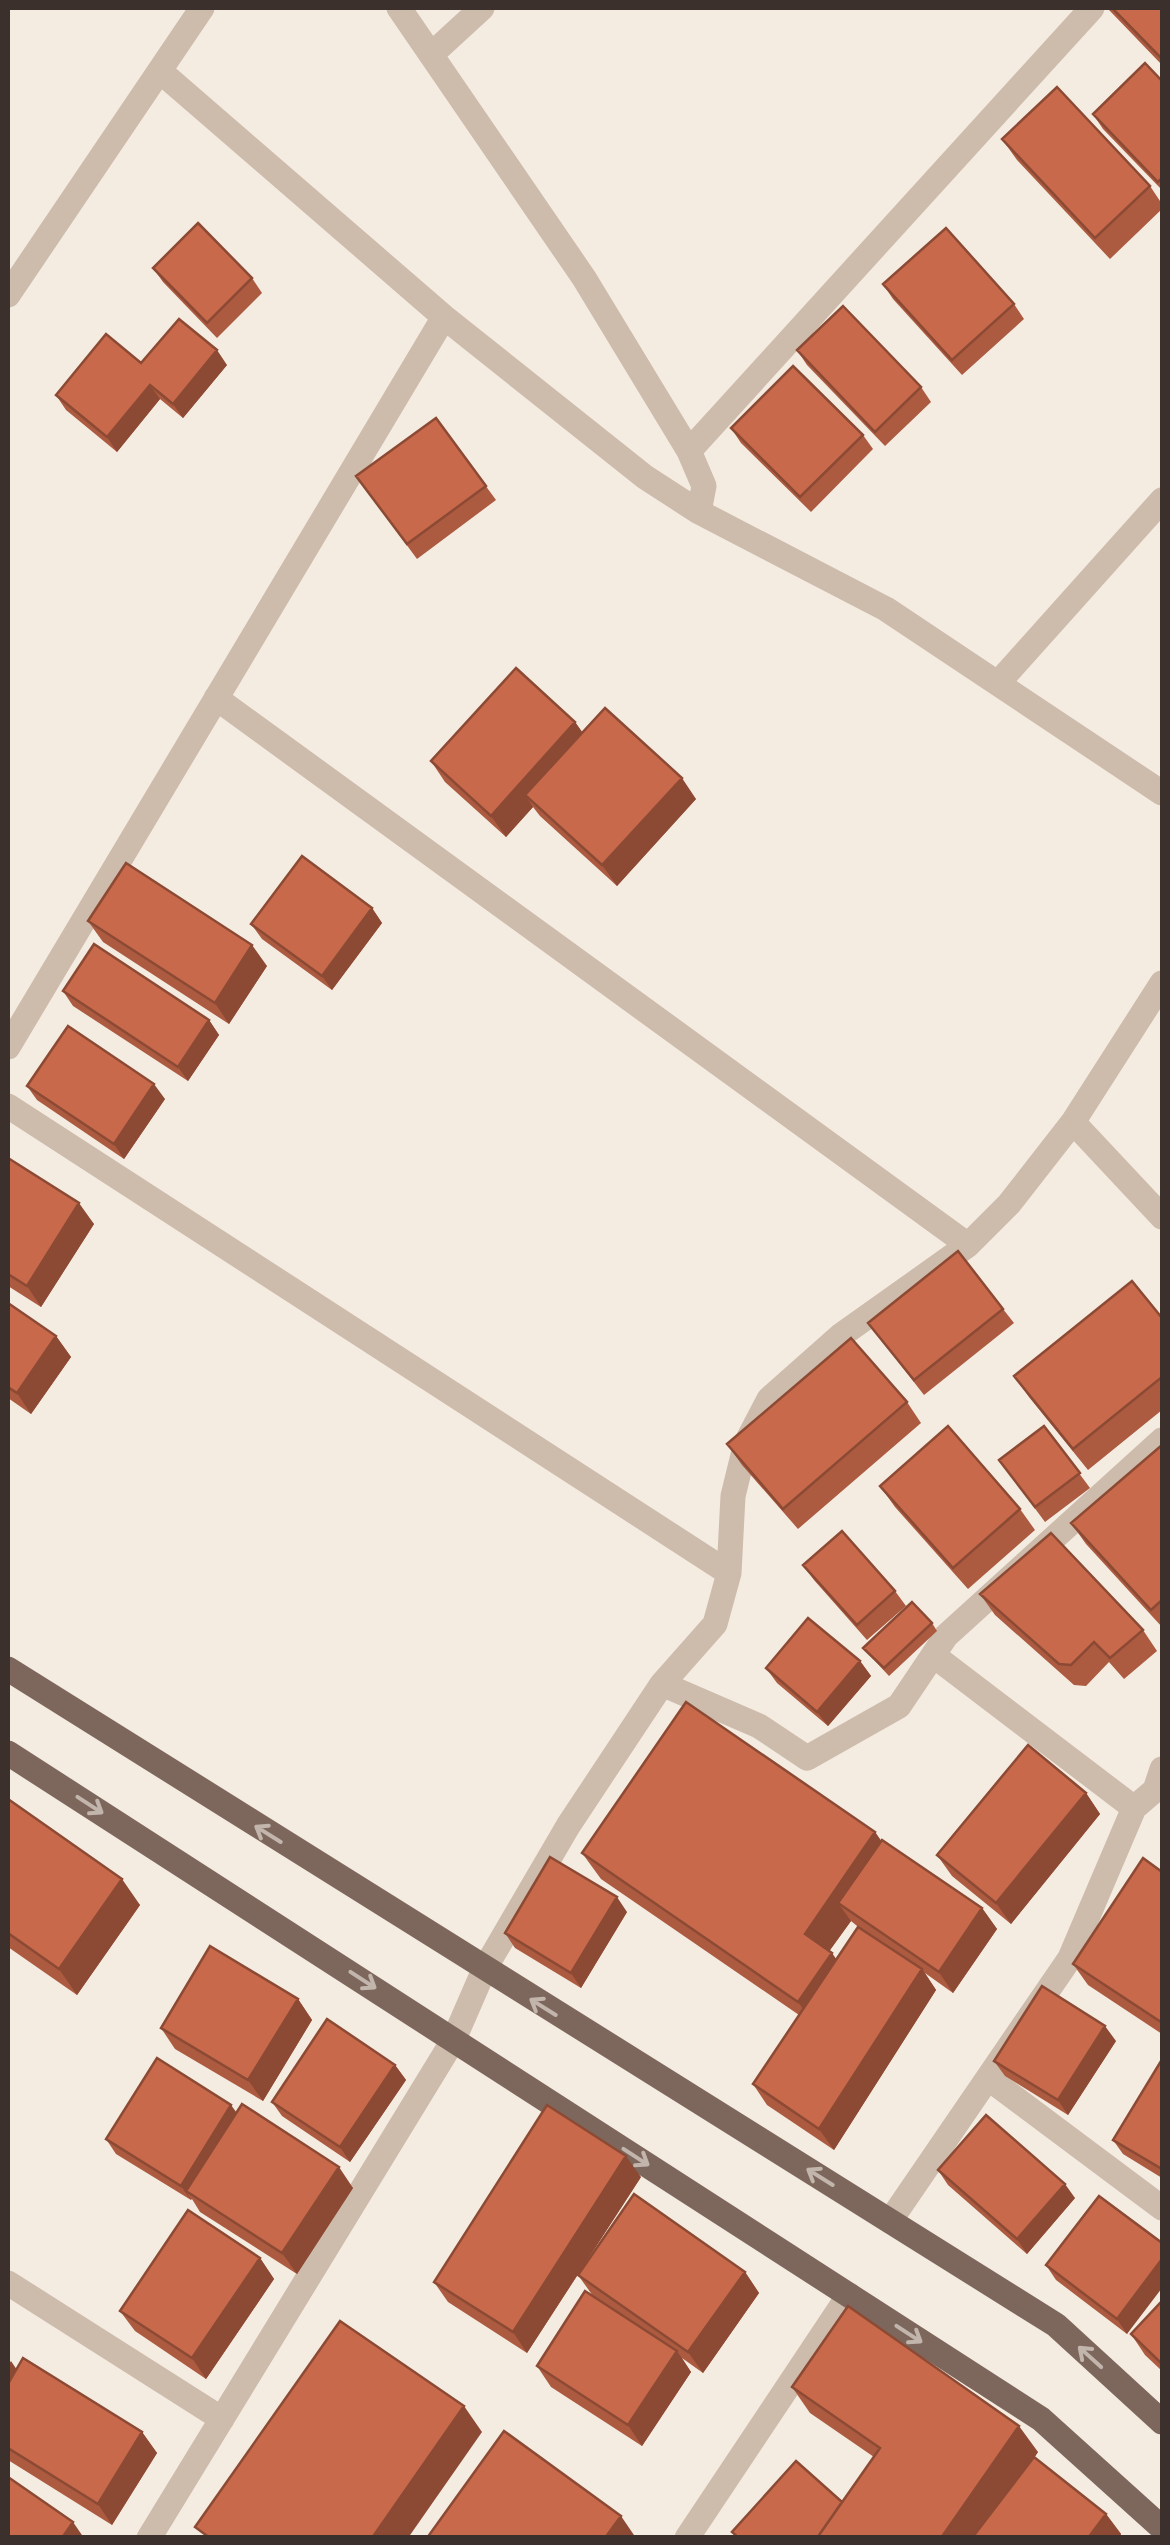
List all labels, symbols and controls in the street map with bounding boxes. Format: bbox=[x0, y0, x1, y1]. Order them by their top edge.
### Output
one-way arrow bbox=[75, 1795, 103, 1816]
one-way arrow bbox=[254, 1824, 283, 1845]
one-way arrow bbox=[349, 1970, 377, 1991]
one-way arrow bbox=[529, 1997, 558, 2017]
one-way arrow bbox=[622, 2146, 650, 2167]
one-way arrow bbox=[806, 2167, 835, 2187]
one-way arrow bbox=[894, 2323, 922, 2344]
one-way arrow bbox=[1078, 2345, 1104, 2369]

